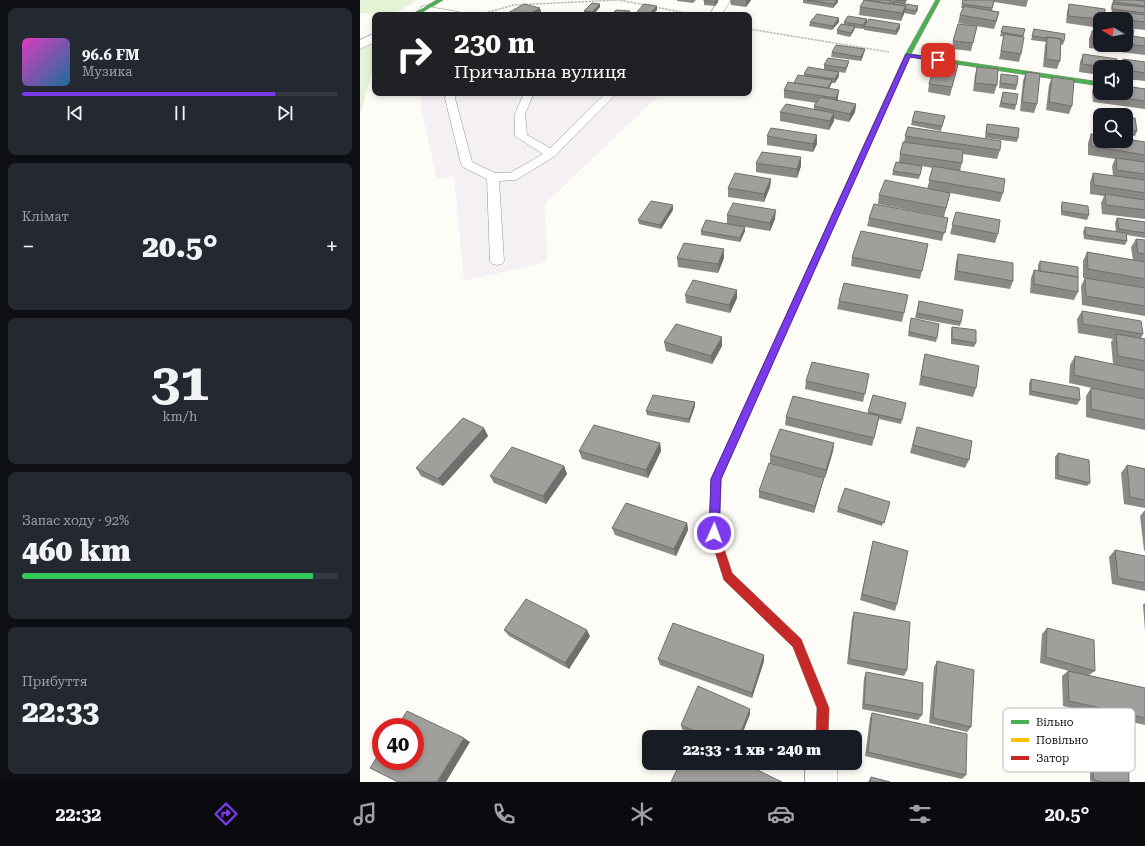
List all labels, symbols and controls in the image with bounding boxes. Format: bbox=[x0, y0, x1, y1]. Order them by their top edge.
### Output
north arrow bbox=[1093, 12, 1133, 52]
map controls bbox=[1093, 12, 1133, 148]
text: 230 m bbox=[454, 27, 535, 60]
icon: right bbox=[388, 28, 440, 80]
pin bbox=[921, 43, 955, 77]
text: 96.6 FM bbox=[82, 46, 139, 64]
icon: arrive bbox=[927, 49, 949, 71]
button: sound bbox=[1093, 60, 1133, 100]
text: Причальна вулиця bbox=[454, 61, 627, 82]
text: Музика bbox=[82, 64, 132, 79]
icon: previous bbox=[64, 102, 86, 124]
icon: pause bbox=[169, 102, 191, 124]
icon: next bbox=[274, 102, 296, 124]
button: search bbox=[1093, 108, 1133, 148]
text: Клімат bbox=[22, 209, 69, 224]
text: 20.5° bbox=[142, 229, 218, 264]
text: − bbox=[22, 234, 34, 259]
text: + bbox=[326, 234, 338, 259]
text: 31 bbox=[151, 352, 209, 413]
text: km/h bbox=[163, 409, 197, 424]
position arrow bbox=[693, 512, 735, 554]
text: Запас ходу · 92% bbox=[22, 513, 129, 528]
text: 460 km bbox=[22, 533, 131, 568]
text: Прибуття bbox=[22, 674, 87, 689]
text: 22:33 bbox=[22, 694, 99, 729]
legend bbox=[1003, 708, 1135, 772]
text: Вільно bbox=[1036, 716, 1074, 729]
speed limit sign: 40 bbox=[372, 718, 424, 770]
text: Повільно bbox=[1036, 734, 1089, 747]
text: 22:33 · 1 хв · 240 m bbox=[683, 741, 821, 759]
text: Затор bbox=[1036, 752, 1069, 765]
icon: directions bbox=[212, 800, 240, 828]
icon: music bbox=[351, 800, 379, 828]
icon: phone bbox=[490, 800, 518, 828]
icon: climate bbox=[628, 800, 656, 828]
icon: car bbox=[767, 800, 795, 828]
icon: filters bbox=[906, 800, 934, 828]
text: 22:32 bbox=[55, 804, 101, 825]
text: 20.5° bbox=[1045, 804, 1090, 825]

